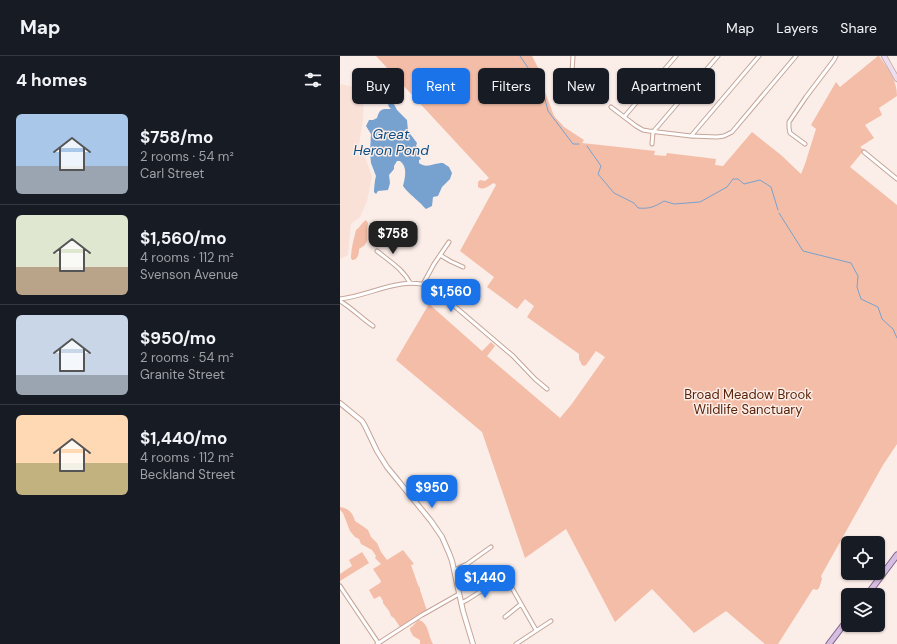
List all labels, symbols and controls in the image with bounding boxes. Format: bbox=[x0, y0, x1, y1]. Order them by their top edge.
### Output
text: Map bbox=[20, 15, 60, 40]
text: Map bbox=[726, 19, 754, 37]
text: Layers bbox=[776, 19, 818, 37]
text: Share bbox=[840, 19, 877, 37]
chip: Buy bbox=[352, 68, 404, 104]
chip: Rent bbox=[412, 68, 470, 104]
chip: Filters bbox=[478, 68, 545, 104]
chip: New bbox=[553, 68, 609, 104]
chip: Apartment bbox=[617, 68, 715, 104]
text: 4 homes bbox=[16, 69, 87, 91]
icon: filters bbox=[302, 69, 324, 91]
water label: Great Heron Pond bbox=[353, 125, 429, 159]
text: $758/mo bbox=[140, 126, 213, 148]
icon: home bbox=[48, 130, 96, 178]
text: 2 rooms · 54 m² bbox=[140, 148, 234, 165]
text: Carl Street bbox=[140, 165, 204, 182]
pin: $758 bbox=[369, 221, 417, 255]
text: $758 bbox=[378, 225, 408, 242]
text: $1,560/mo bbox=[140, 227, 227, 249]
icon: home bbox=[48, 231, 96, 279]
text: 4 rooms · 112 m² bbox=[140, 249, 234, 266]
text: Svenson Avenue bbox=[140, 266, 238, 283]
pin: $1,560 bbox=[418, 279, 484, 313]
text: $1,560 bbox=[430, 283, 472, 300]
text: $950/mo bbox=[140, 327, 216, 349]
icon: home bbox=[48, 331, 96, 379]
text: 2 rooms · 54 m² bbox=[140, 349, 234, 366]
text: Granite Street bbox=[140, 366, 225, 383]
park label: Broad Meadow Brook Wildlife Sanctuary bbox=[684, 386, 812, 418]
text: $1,440/mo bbox=[140, 427, 227, 449]
icon: home bbox=[48, 431, 96, 479]
text: 4 rooms · 112 m² bbox=[140, 449, 234, 466]
text: Beckland Street bbox=[140, 466, 235, 483]
pin: $950 bbox=[408, 475, 456, 509]
text: $950 bbox=[415, 479, 449, 496]
map controls bbox=[841, 536, 885, 632]
button: locate bbox=[841, 536, 885, 580]
pin: $1,440 bbox=[452, 565, 518, 599]
text: $1,440 bbox=[464, 569, 506, 586]
button: layers bbox=[841, 588, 885, 632]

